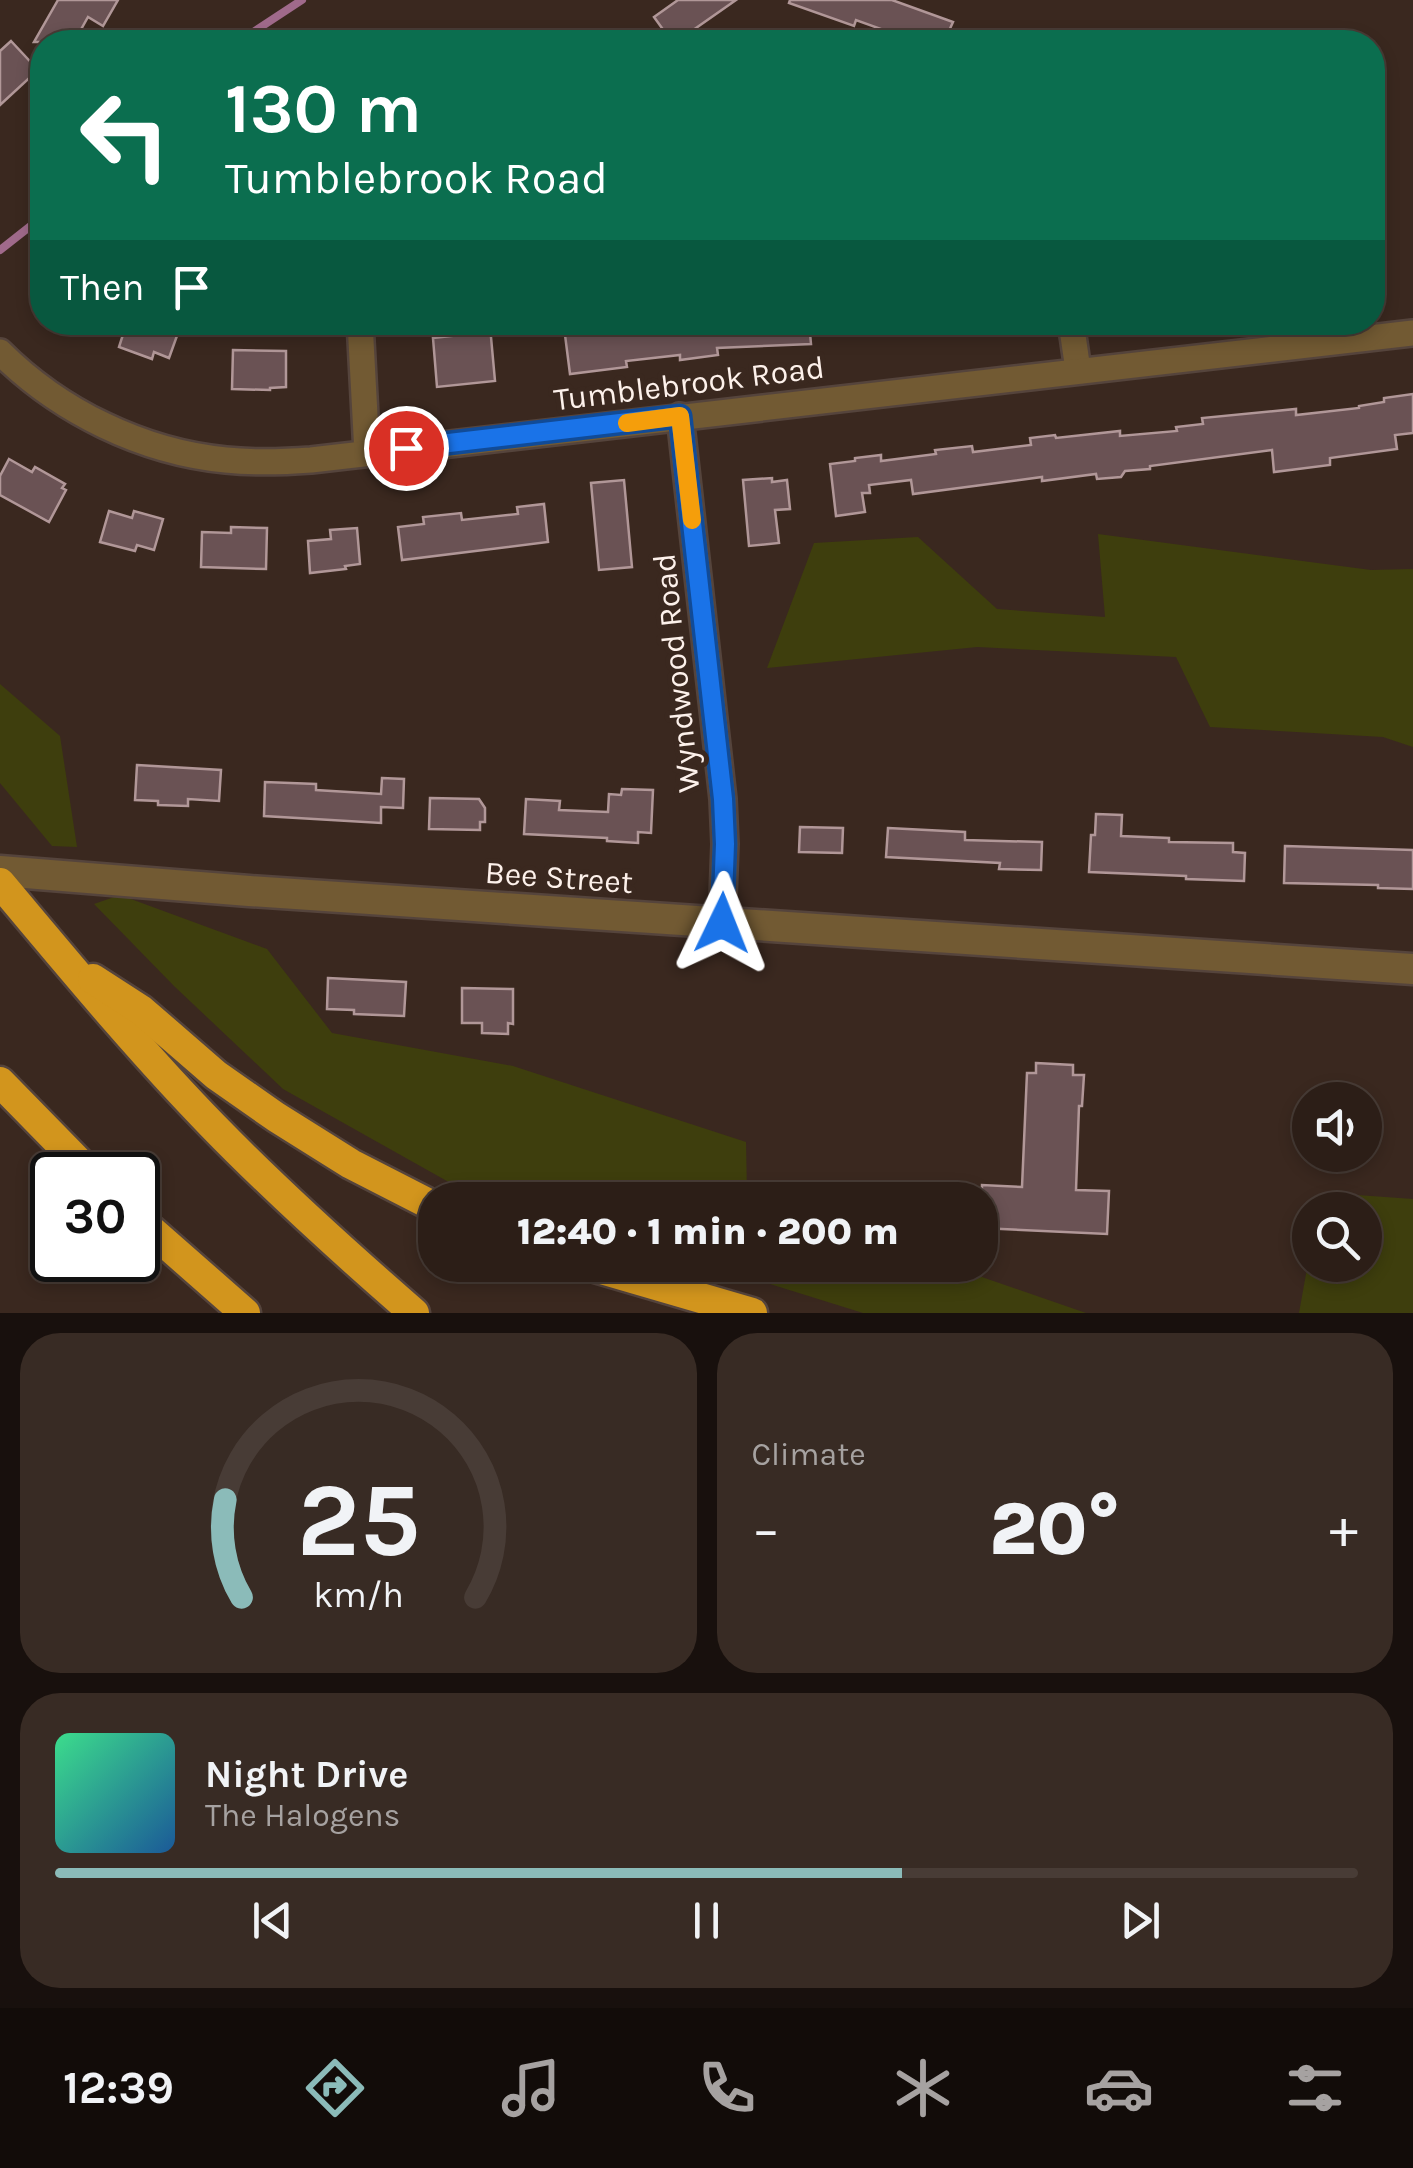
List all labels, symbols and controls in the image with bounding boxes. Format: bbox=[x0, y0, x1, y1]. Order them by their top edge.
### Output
text: 130 m bbox=[225, 68, 422, 150]
icon: left bbox=[60, 70, 190, 200]
text: Tumblebrook Road bbox=[225, 152, 608, 204]
icon: arrive bbox=[164, 260, 219, 315]
text: Then bbox=[60, 265, 144, 310]
street label: Tumblebrook Road bbox=[552, 349, 826, 418]
pin bbox=[364, 406, 449, 491]
icon: arrive bbox=[379, 421, 434, 476]
street label: Wyndwood Road bbox=[646, 552, 707, 794]
street label: Bee Street bbox=[484, 854, 634, 901]
position arrow bbox=[670, 871, 774, 975]
map controls bbox=[1292, 1082, 1382, 1282]
button: sound bbox=[1292, 1082, 1382, 1172]
speed limit sign: 30 bbox=[30, 1152, 160, 1282]
button: search bbox=[1292, 1192, 1382, 1282]
text: 12:40 · 1 min · 200 m bbox=[517, 1209, 899, 1254]
text: Climate bbox=[752, 1436, 866, 1473]
text: 25 bbox=[297, 1460, 420, 1581]
text: 20° bbox=[989, 1485, 1120, 1573]
text: − bbox=[752, 1497, 780, 1561]
text: + bbox=[1329, 1497, 1358, 1561]
text: km/h bbox=[313, 1574, 404, 1616]
text: Night Drive bbox=[205, 1752, 408, 1797]
text: The Halogens bbox=[205, 1797, 400, 1834]
icon: previous bbox=[245, 1893, 300, 1948]
icon: pause bbox=[679, 1893, 734, 1948]
icon: next bbox=[1113, 1893, 1168, 1948]
icon: directions bbox=[300, 2053, 370, 2123]
icon: music bbox=[496, 2053, 566, 2123]
icon: phone bbox=[692, 2053, 762, 2123]
icon: climate bbox=[888, 2053, 958, 2123]
icon: car bbox=[1084, 2053, 1154, 2123]
icon: filters bbox=[1280, 2053, 1350, 2123]
text: 12:39 bbox=[63, 2062, 174, 2114]

